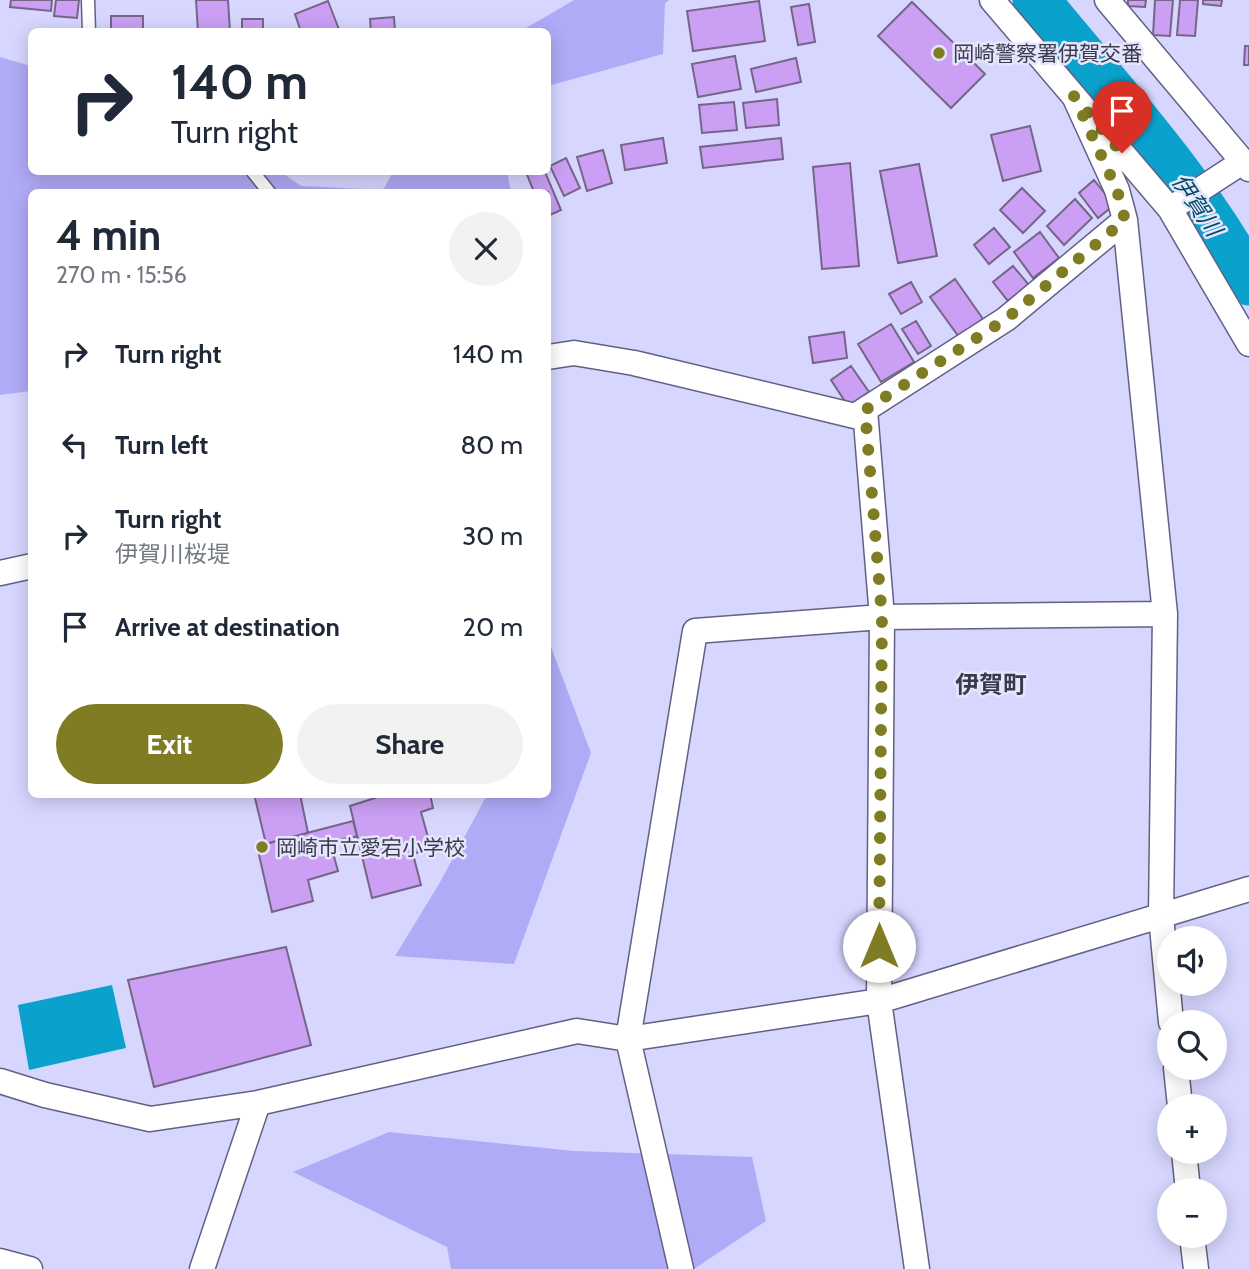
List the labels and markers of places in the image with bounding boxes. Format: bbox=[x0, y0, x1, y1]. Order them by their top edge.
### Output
place label: 岡崎警察署伊賀交番 bbox=[953, 41, 1142, 66]
marker: 岡崎警察署伊賀交番 bbox=[931, 45, 947, 61]
pin bbox=[1092, 81, 1152, 153]
place label: 岡崎市立愛宕小学校 bbox=[276, 835, 465, 860]
marker: 岡崎市立愛宕小学校 bbox=[254, 839, 270, 855]

